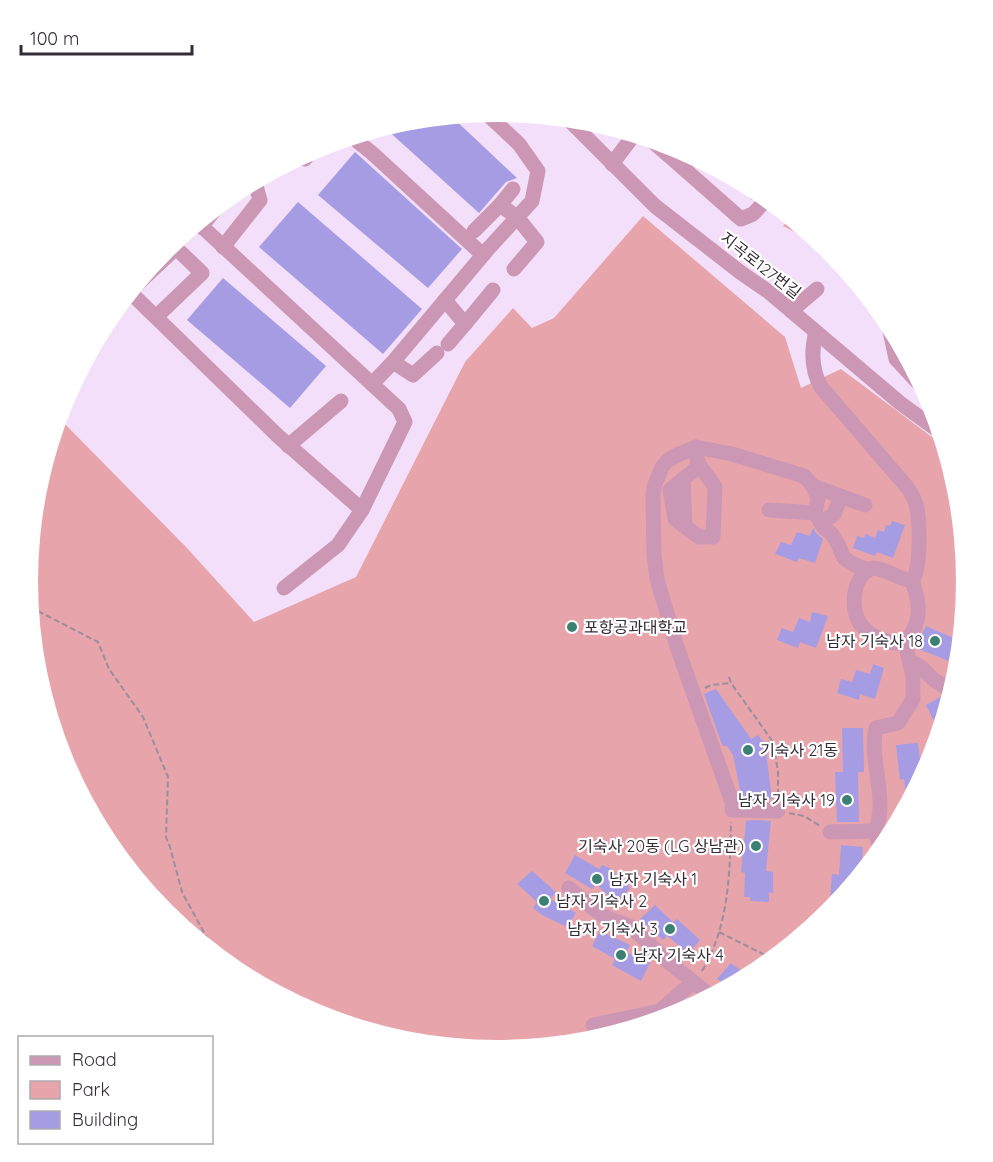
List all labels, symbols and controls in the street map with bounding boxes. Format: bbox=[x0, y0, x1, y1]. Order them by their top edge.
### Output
scale bar bbox=[21, 18, 192, 56]
text: 100 m bbox=[30, 27, 79, 50]
street label: 지곡로127번길 bbox=[717, 227, 805, 303]
place label: 포항공과대학교 bbox=[584, 617, 687, 637]
marker: 포항공과대학교 bbox=[565, 620, 579, 634]
place label: 남자 기숙사 18 bbox=[826, 631, 923, 651]
marker: 남자 기숙사 18 bbox=[928, 634, 942, 648]
place label: 기숙사 21동 bbox=[760, 740, 838, 760]
marker: 기숙사 21동 bbox=[741, 743, 755, 757]
place label: 남자 기숙사 19 bbox=[738, 790, 835, 810]
marker: 남자 기숙사 19 bbox=[840, 793, 854, 807]
place label: 기숙사 20동 (LG 상남관) bbox=[578, 836, 744, 856]
marker: 기숙사 20동 (LG 상남관) bbox=[749, 839, 763, 853]
place label: 남자 기숙사 1 bbox=[609, 869, 697, 889]
marker: 남자 기숙사 1 bbox=[590, 872, 604, 886]
place label: 남자 기숙사 2 bbox=[556, 891, 647, 911]
marker: 남자 기숙사 2 bbox=[537, 894, 551, 908]
place label: 남자 기숙사 3 bbox=[567, 919, 658, 939]
marker: 남자 기숙사 3 bbox=[663, 922, 677, 936]
place label: 남자 기숙사 4 bbox=[633, 945, 724, 965]
marker: 남자 기숙사 4 bbox=[614, 948, 628, 962]
legend bbox=[18, 1036, 213, 1144]
text: Road bbox=[72, 1048, 117, 1071]
text: Park bbox=[72, 1078, 110, 1101]
text: Building bbox=[72, 1108, 138, 1131]

